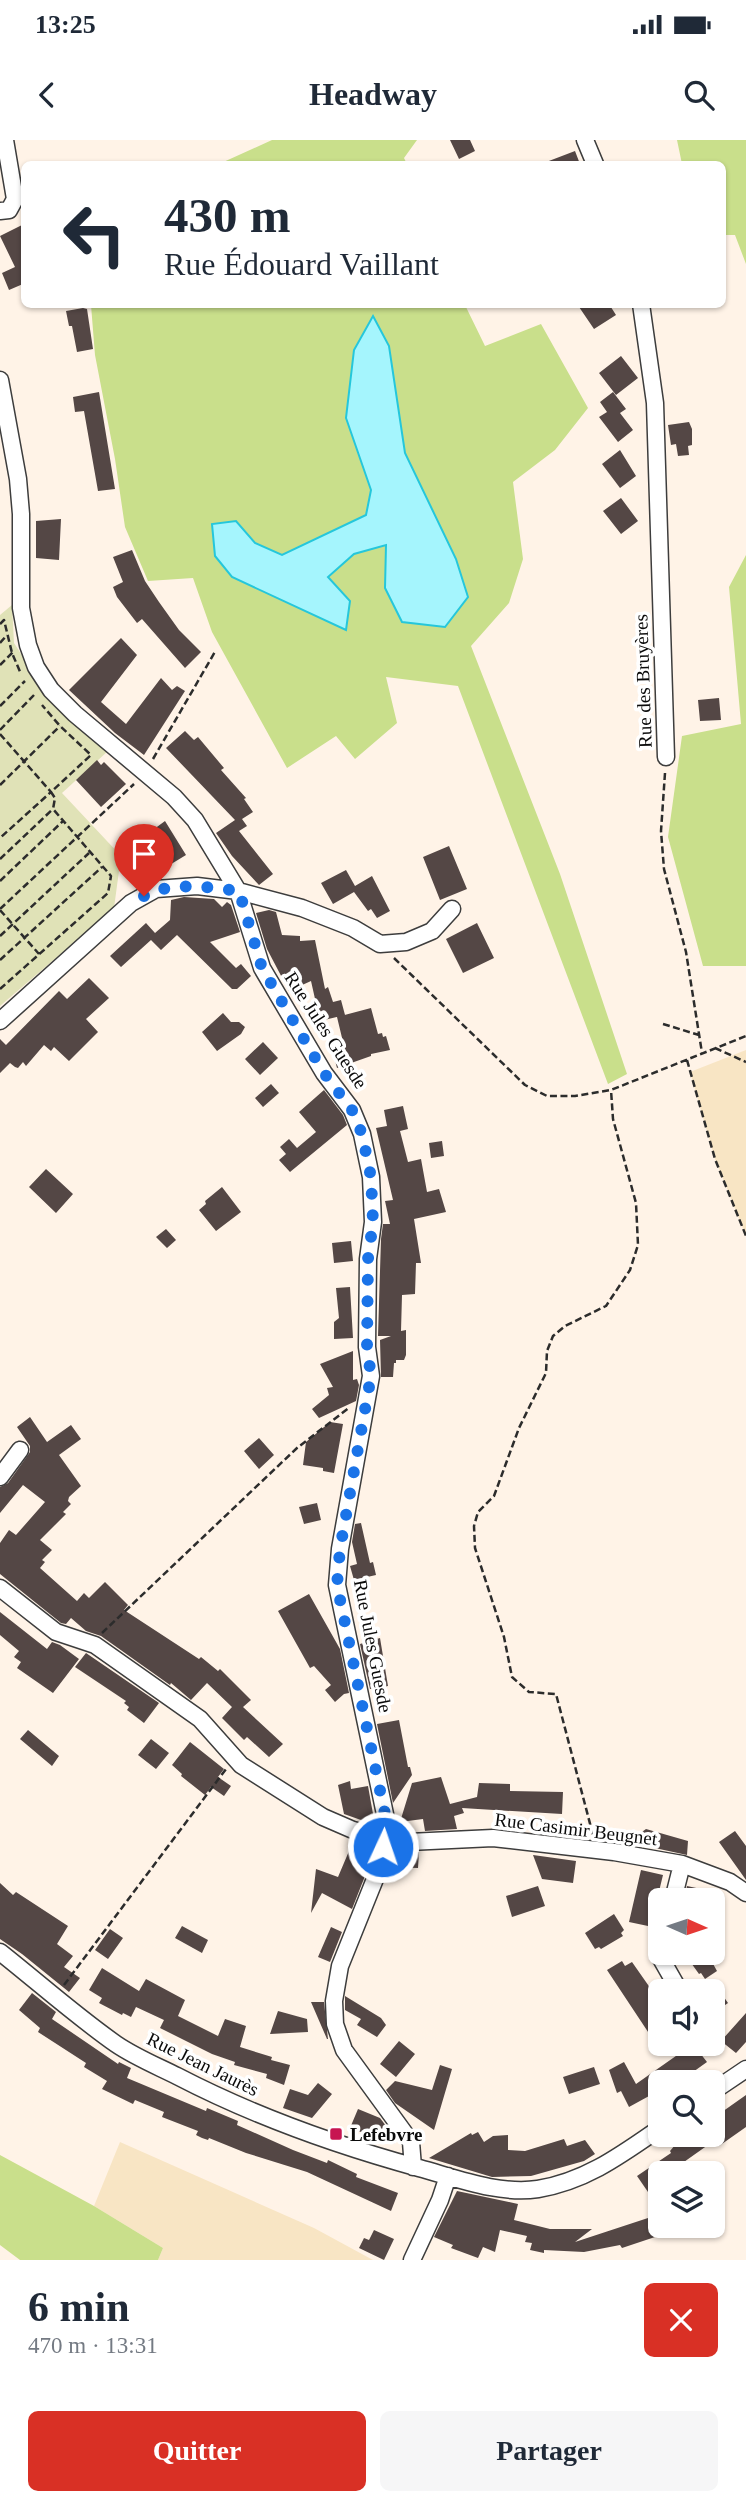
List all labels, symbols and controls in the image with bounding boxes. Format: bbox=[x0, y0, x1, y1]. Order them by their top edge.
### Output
text: 13:25 bbox=[35, 10, 96, 39]
icon: back bbox=[28, 76, 66, 114]
text: Headway bbox=[309, 76, 437, 112]
icon: search bbox=[680, 76, 718, 114]
text: 430 m bbox=[164, 188, 291, 243]
icon: left bbox=[49, 189, 140, 280]
text: Rue Édouard Vaillant bbox=[164, 246, 439, 282]
street label: Rue des Bruyères bbox=[630, 614, 656, 748]
pin bbox=[114, 824, 174, 896]
icon: arrive bbox=[125, 835, 163, 873]
street label: Rue Jules Guesde bbox=[280, 968, 372, 1092]
street label: Rue Jules Guesde bbox=[350, 1578, 396, 1714]
street label: Rue Casimir Beugnet bbox=[494, 1809, 659, 1849]
position arrow bbox=[346, 1810, 420, 1884]
north arrow bbox=[648, 1888, 724, 1965]
map controls bbox=[648, 1888, 725, 2238]
button: sound bbox=[648, 1979, 725, 2056]
street label: Rue Jean Jaurès bbox=[144, 2028, 262, 2100]
button: search bbox=[648, 2070, 725, 2147]
place label: Lefebvre bbox=[350, 2124, 422, 2145]
marker: Lefebvre bbox=[328, 2126, 344, 2142]
button: layers bbox=[648, 2161, 725, 2238]
button: close bbox=[644, 2283, 718, 2357]
text: 6 min bbox=[28, 2284, 130, 2330]
text: 470 m · 13:31 bbox=[28, 2333, 158, 2358]
button: Quitter bbox=[28, 2411, 366, 2491]
button: Partager bbox=[380, 2411, 718, 2491]

